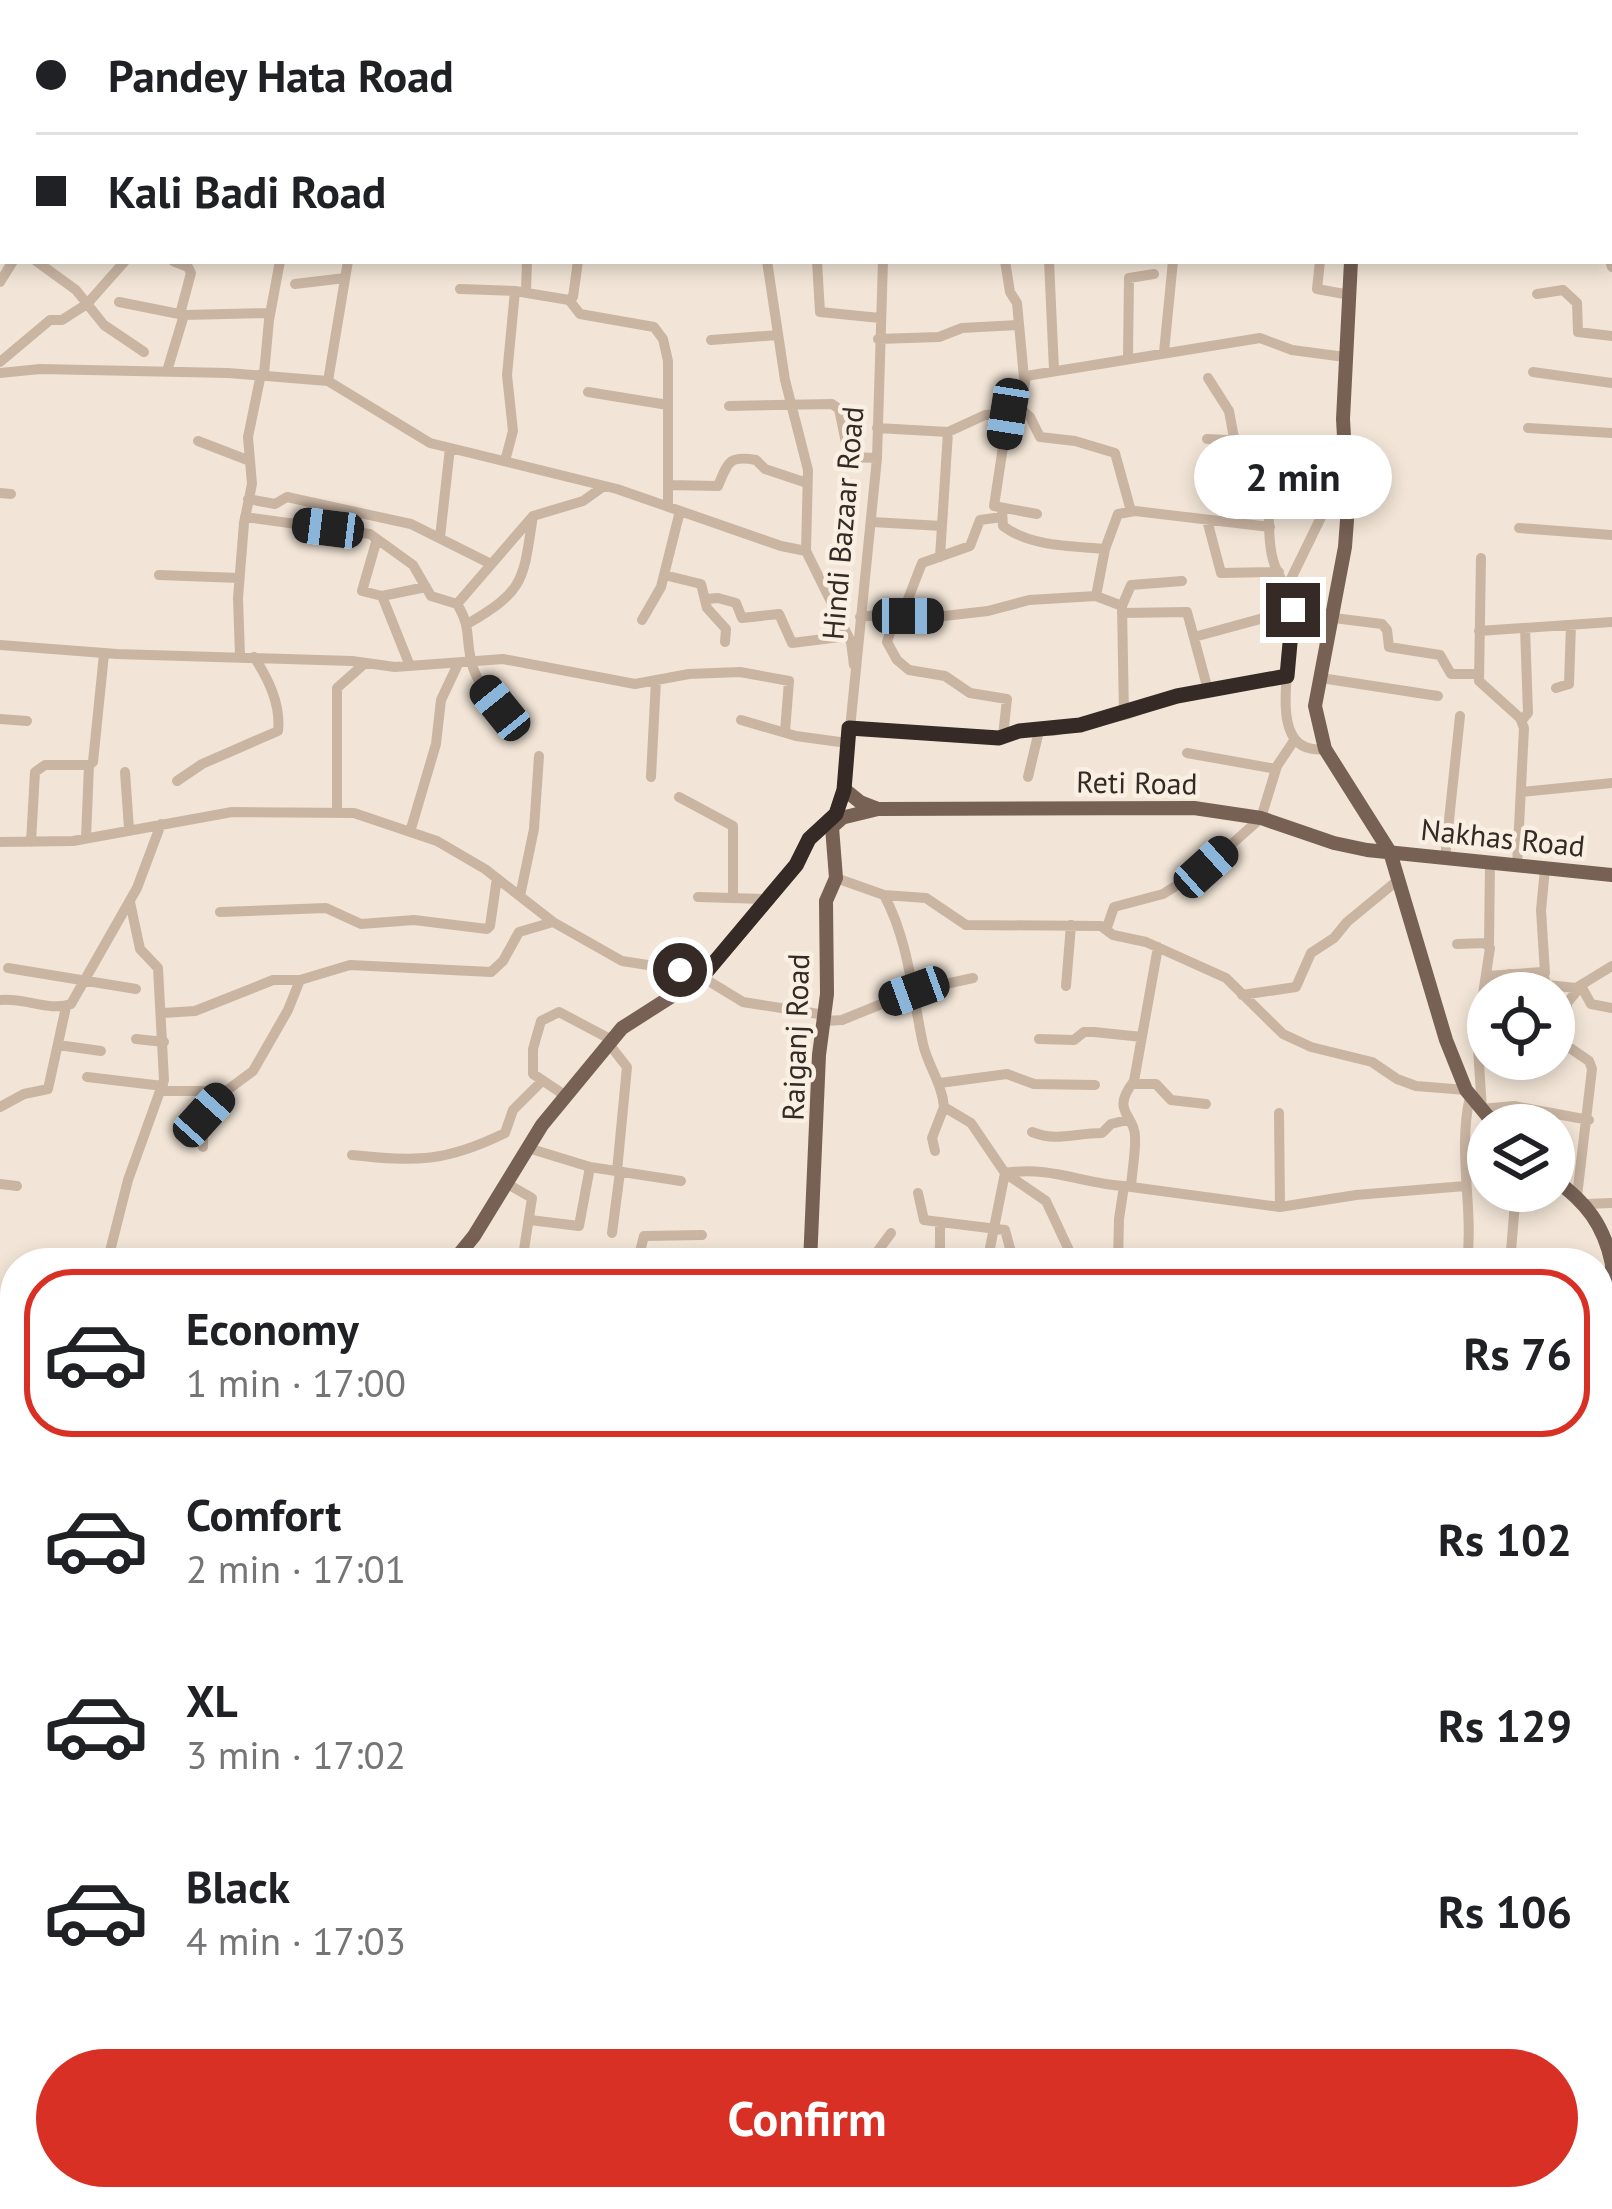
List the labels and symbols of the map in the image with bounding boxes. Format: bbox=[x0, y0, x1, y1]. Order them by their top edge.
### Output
car bbox=[985, 376, 1031, 452]
street label: Hindi Bazaar Road bbox=[812, 405, 872, 641]
callout: 2 min bbox=[1194, 436, 1392, 520]
car bbox=[290, 506, 366, 550]
route end bbox=[1266, 583, 1320, 637]
car bbox=[872, 598, 944, 634]
car bbox=[463, 669, 537, 747]
street label: Reti Road bbox=[1076, 761, 1198, 803]
street label: Nakhas Road bbox=[1419, 809, 1587, 865]
car bbox=[1167, 830, 1245, 904]
route start bbox=[653, 943, 707, 997]
street label: Raiganj Road bbox=[773, 953, 817, 1121]
car bbox=[874, 962, 954, 1020]
car bbox=[167, 1076, 241, 1154]

